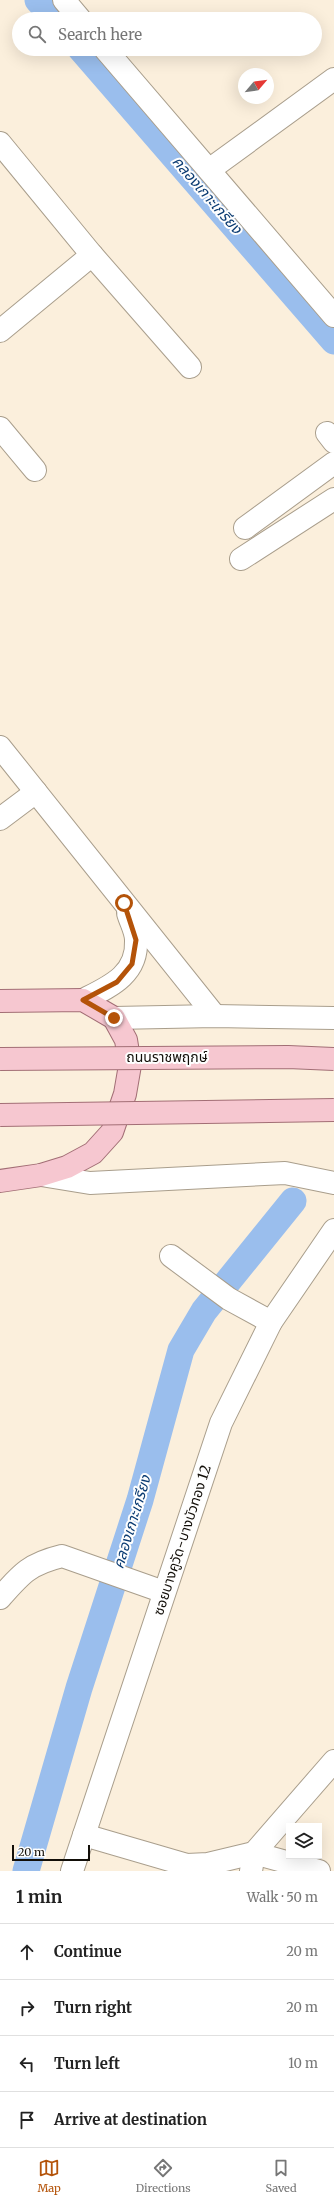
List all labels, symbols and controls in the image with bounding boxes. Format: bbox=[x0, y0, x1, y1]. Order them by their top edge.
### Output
search box bbox=[12, 12, 322, 56]
icon: search bbox=[26, 23, 48, 45]
text: Search here bbox=[58, 25, 142, 44]
north arrow bbox=[238, 68, 274, 104]
water label: คลองเกาะเกรียง bbox=[168, 152, 247, 238]
route start bbox=[115, 894, 133, 912]
route end bbox=[105, 1009, 123, 1027]
street label: ถนนราชพฤกษ์ bbox=[126, 1048, 208, 1066]
street label: ซอยบางคูวัด-บางบัวทอง 12 bbox=[149, 1463, 215, 1617]
water label: คลองเกาะเกรียง bbox=[108, 1472, 155, 1571]
map controls bbox=[286, 1823, 322, 1859]
button: layers bbox=[286, 1823, 322, 1859]
scale bar bbox=[12, 1843, 90, 1862]
text: 20 m bbox=[18, 1845, 45, 1859]
text: 1 min bbox=[16, 1886, 62, 1908]
text: Walk · 50 m bbox=[247, 1889, 318, 1906]
icon: ahead bbox=[16, 1941, 38, 1963]
text: Continue bbox=[54, 1942, 122, 1961]
text: 20 m bbox=[286, 1943, 318, 1960]
icon: right bbox=[16, 1997, 38, 2019]
text: Turn right bbox=[54, 1998, 132, 2017]
text: 20 m bbox=[286, 1999, 318, 2016]
icon: left bbox=[16, 2053, 38, 2075]
text: Turn left bbox=[54, 2054, 120, 2073]
text: 10 m bbox=[288, 2055, 318, 2072]
icon: arrive bbox=[16, 2109, 38, 2131]
text: Arrive at destination bbox=[54, 2110, 207, 2129]
tab: Map bbox=[37, 2157, 61, 2195]
tab: Directions bbox=[136, 2157, 191, 2195]
tab: Saved bbox=[265, 2157, 297, 2195]

